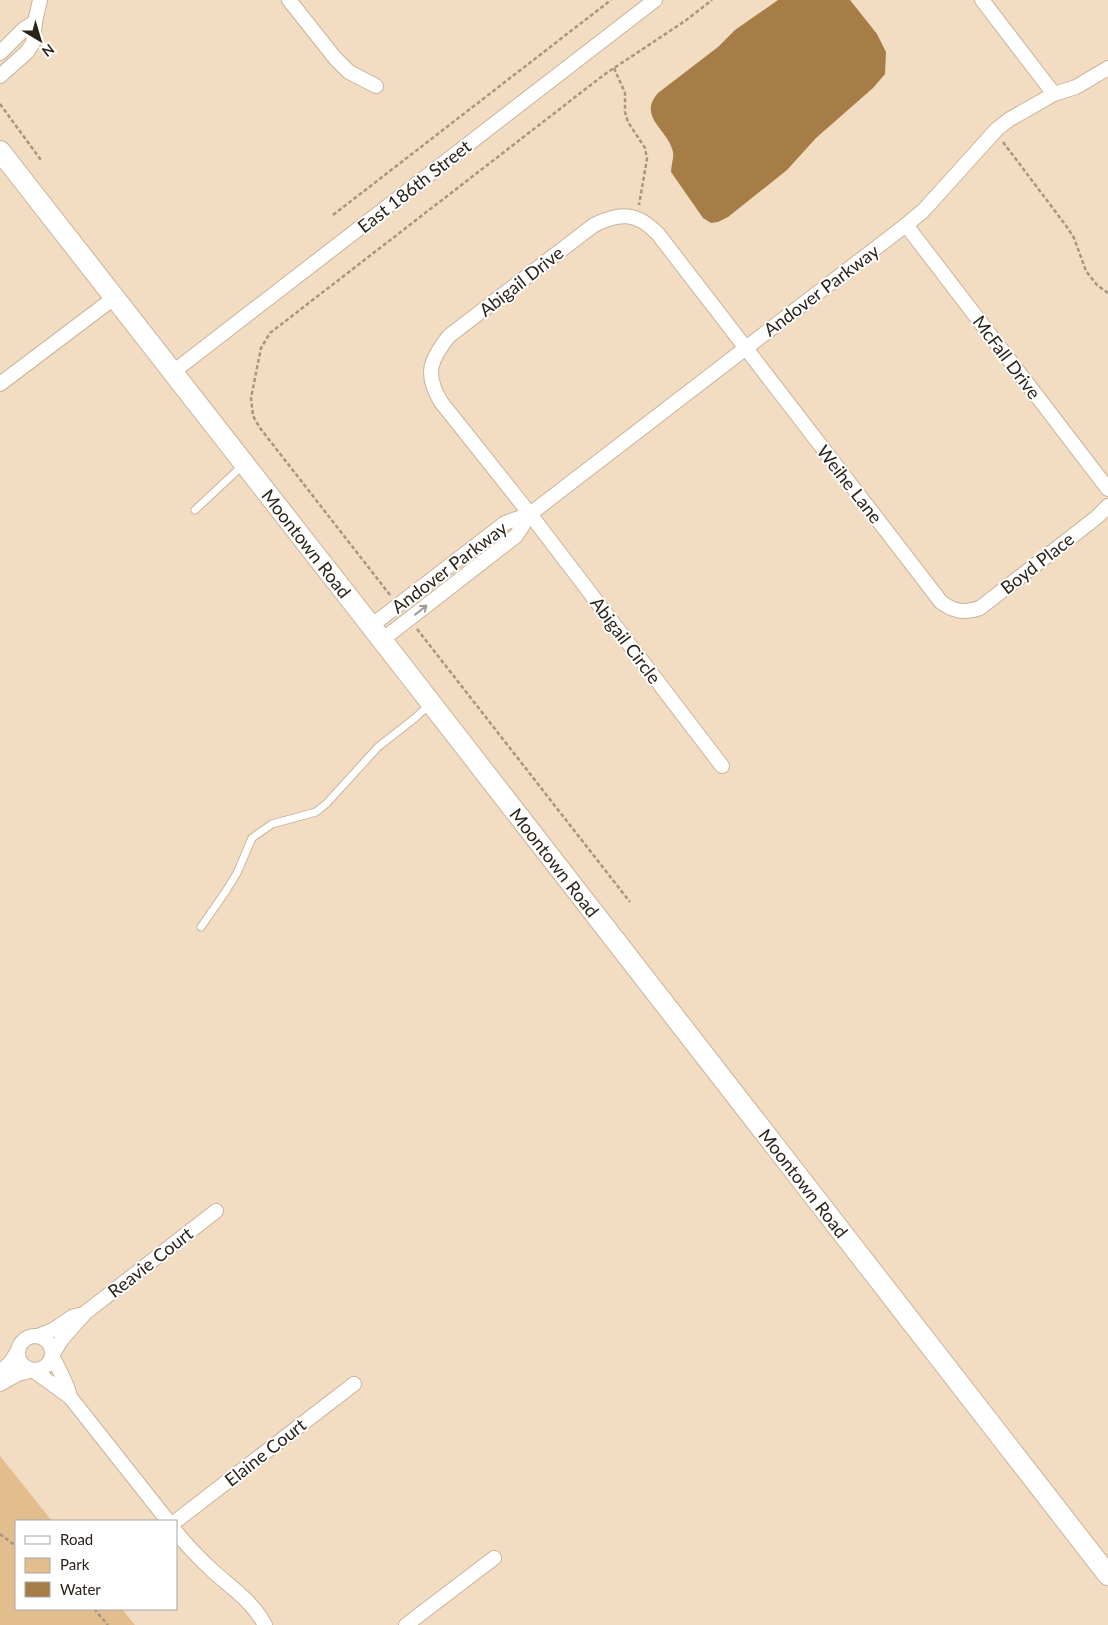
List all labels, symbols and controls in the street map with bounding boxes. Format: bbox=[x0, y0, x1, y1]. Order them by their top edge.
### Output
north arrow bbox=[15, 15, 65, 65]
text: N bbox=[39, 41, 58, 61]
street label: East 186th Street bbox=[353, 135, 476, 237]
street label: Andover Parkway bbox=[759, 239, 884, 341]
street label: Abigail Drive bbox=[474, 241, 568, 321]
street label: McFall Drive bbox=[968, 311, 1046, 403]
street label: Weihe Lane bbox=[813, 440, 887, 528]
street label: Moontown Road bbox=[257, 485, 356, 602]
street label: Andover Parkway bbox=[387, 516, 512, 618]
street label: Boyd Place bbox=[996, 528, 1078, 598]
street label: Abigail Circle bbox=[586, 592, 666, 688]
one-way arrow bbox=[414, 604, 427, 615]
street label: Moontown Road bbox=[505, 803, 604, 921]
street label: Moontown Road bbox=[754, 1124, 853, 1242]
street label: Reavie Court bbox=[103, 1222, 197, 1302]
street label: Elaine Court bbox=[220, 1413, 310, 1491]
legend bbox=[15, 1520, 178, 1610]
text: Road bbox=[60, 1530, 93, 1548]
text: Park bbox=[60, 1555, 90, 1573]
text: Water bbox=[60, 1580, 101, 1598]

